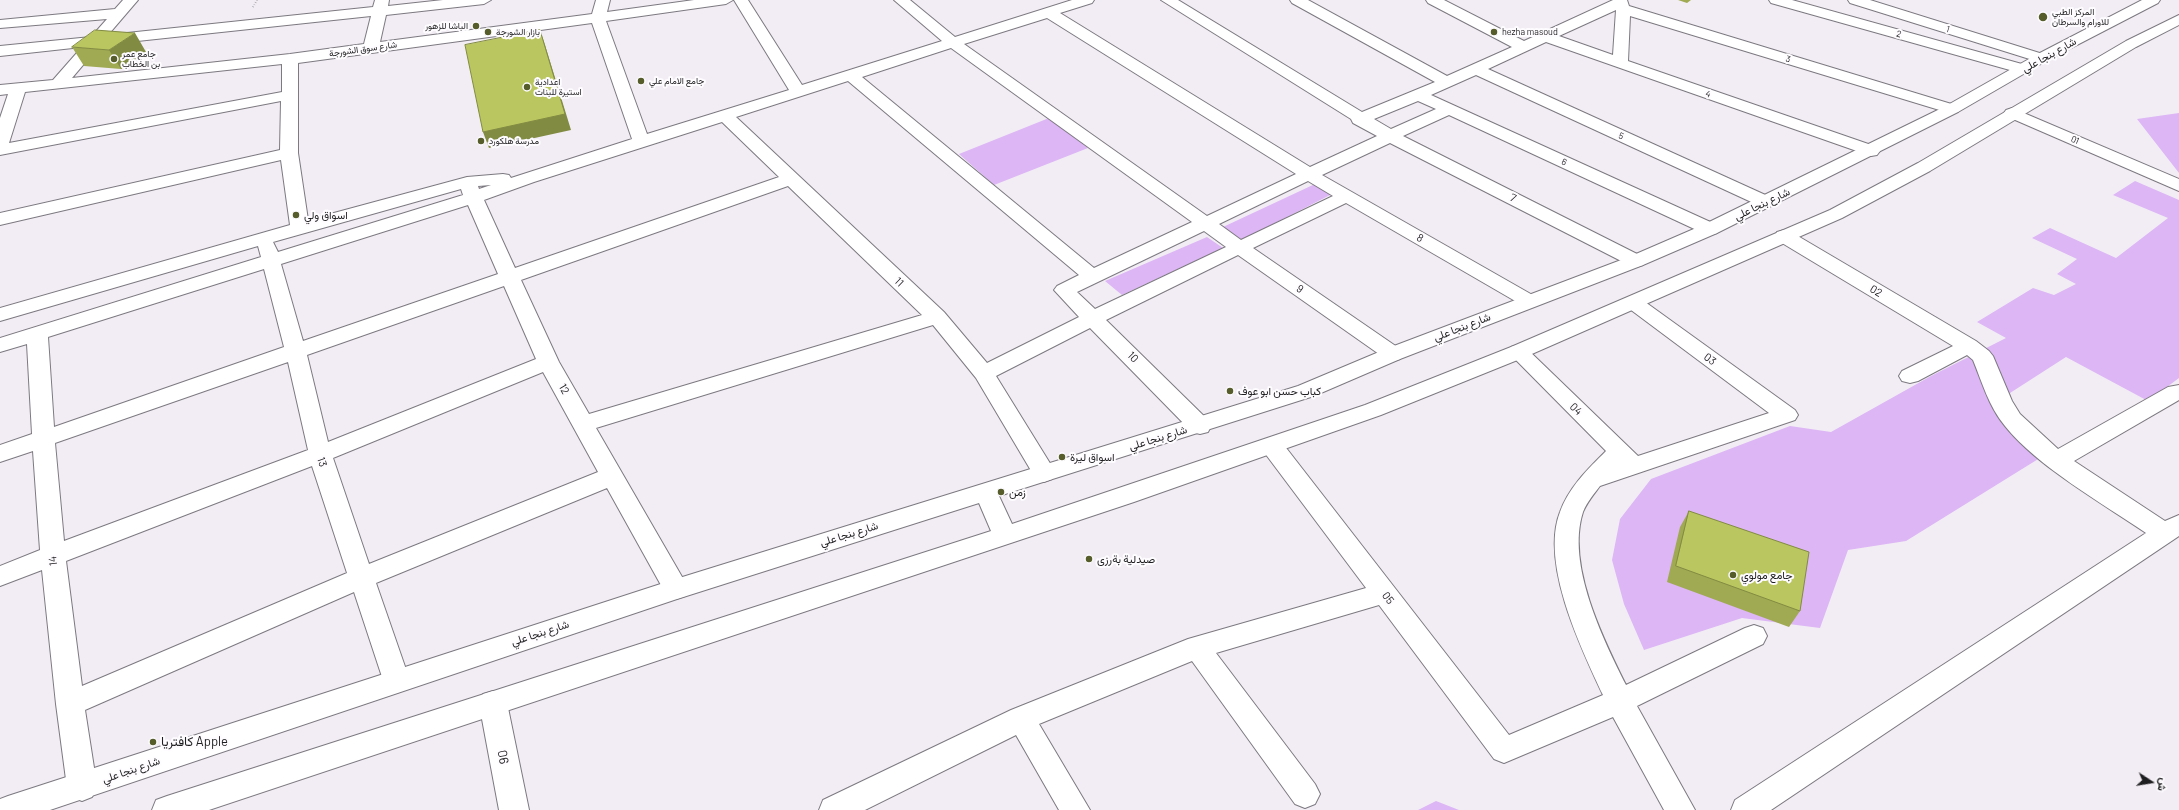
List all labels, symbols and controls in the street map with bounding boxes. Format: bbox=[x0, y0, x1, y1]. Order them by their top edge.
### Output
place label: المركز الطبي للاورام والسرطان bbox=[2052, 7, 2109, 28]
marker: المركز الطبي للاورام والسرطان bbox=[2037, 11, 2049, 23]
place label: الباشا للزهور bbox=[425, 21, 468, 31]
marker: الباشا للزهور bbox=[471, 21, 481, 31]
street label: 1 bbox=[1945, 23, 1951, 35]
marker: بازار الشورجة bbox=[483, 27, 493, 37]
place label: بازار الشورجة bbox=[496, 27, 540, 37]
marker: hezha masoud bbox=[1489, 27, 1499, 37]
place label: hezha masoud bbox=[1502, 27, 1558, 37]
street label: 2 bbox=[1895, 28, 1903, 40]
street label: شارع بنجا علي bbox=[2019, 35, 2079, 75]
street label: شارع سوق الشورجة bbox=[328, 39, 398, 59]
place label: جامع عمر بن الخطاب bbox=[122, 49, 160, 70]
street label: 3 bbox=[1784, 53, 1792, 65]
marker: جامع عمر بن الخطاب bbox=[109, 54, 119, 64]
marker: جامع الامام علي bbox=[636, 76, 646, 86]
place label: جامع الامام علي bbox=[649, 76, 704, 86]
place label: اعدادية استيرة للبنات bbox=[535, 77, 582, 98]
marker: اعدادية استيرة للبنات bbox=[522, 82, 532, 92]
street label: 4 bbox=[1704, 88, 1712, 100]
street label: 5 bbox=[1617, 130, 1625, 142]
street label: 01 bbox=[2069, 133, 2081, 147]
marker: مدرسة هلكورد bbox=[476, 136, 486, 146]
place label: مدرسة هلكورد bbox=[489, 136, 539, 146]
street label: 6 bbox=[1560, 156, 1568, 168]
street label: شارع بنجا علي bbox=[1732, 185, 1792, 223]
street label: 7 bbox=[1508, 191, 1518, 205]
place label: اسواق ولي bbox=[304, 208, 348, 222]
marker: اسواق ولي bbox=[291, 210, 301, 220]
street label: 8 bbox=[1414, 231, 1426, 245]
street label: 11 bbox=[892, 275, 906, 289]
street label: 9 bbox=[1294, 282, 1306, 296]
street label: 02 bbox=[1867, 282, 1885, 300]
street label: شارع بنجا علي bbox=[1432, 310, 1492, 344]
street label: 10 bbox=[1125, 349, 1141, 365]
street label: 03 bbox=[1701, 350, 1719, 368]
street label: 12 bbox=[556, 381, 572, 397]
place label: كباب حسن ابو عوف bbox=[1238, 384, 1321, 398]
marker: كباب حسن ابو عوف bbox=[1225, 386, 1235, 396]
street label: 04 bbox=[1567, 400, 1585, 418]
street label: شارع بنجا علي bbox=[1127, 423, 1189, 453]
place label: اسواق ليرة bbox=[1070, 450, 1115, 464]
marker: اسواق ليرة bbox=[1057, 452, 1067, 462]
street label: 13 bbox=[314, 455, 330, 469]
place label: زمن bbox=[1009, 485, 1026, 499]
marker: زمن bbox=[996, 487, 1006, 497]
street label: شارع بنجا علي bbox=[818, 519, 880, 549]
place label: صيدلية بةرزى bbox=[1097, 552, 1155, 566]
marker: صيدلية بةرزى bbox=[1084, 554, 1094, 564]
street label: 14 bbox=[46, 555, 60, 567]
place label: جامع مولوي bbox=[1741, 568, 1793, 582]
marker: جامع مولوي bbox=[1728, 570, 1738, 580]
street label: 05 bbox=[1379, 589, 1397, 607]
street label: شارع بنجا علي bbox=[509, 617, 571, 649]
place label: كافتريا Apple bbox=[161, 734, 228, 750]
marker: كافتريا Apple bbox=[148, 737, 158, 747]
street label: 06 bbox=[494, 749, 512, 765]
street label: شارع بنجا علي bbox=[100, 754, 162, 786]
north arrow bbox=[2131, 762, 2171, 802]
text: ش bbox=[2155, 777, 2171, 792]

